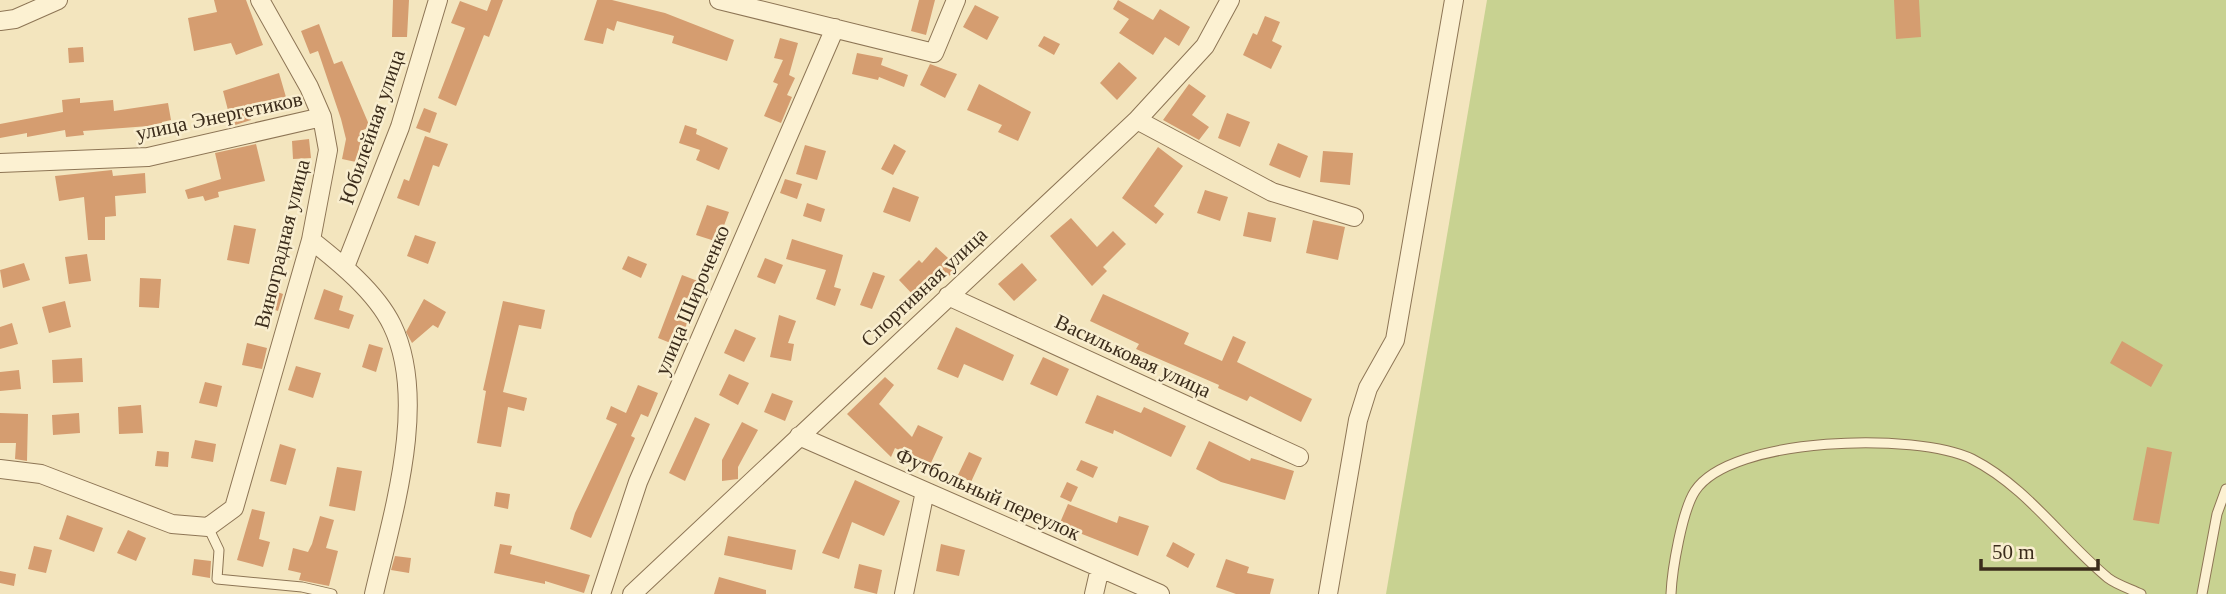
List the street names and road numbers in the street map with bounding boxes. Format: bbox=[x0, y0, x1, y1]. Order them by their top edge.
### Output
street label: Юбилейная улица bbox=[334, 46, 410, 207]
street label: улица Энергетиков bbox=[134, 87, 305, 145]
street label: Виноградная улица bbox=[249, 156, 315, 331]
street label: улица Широченко bbox=[650, 221, 734, 379]
street label: Спортивная улица bbox=[856, 222, 993, 352]
street label: Васильковая улица bbox=[1051, 309, 1215, 403]
street label: Футбольный переулок bbox=[892, 442, 1085, 546]

